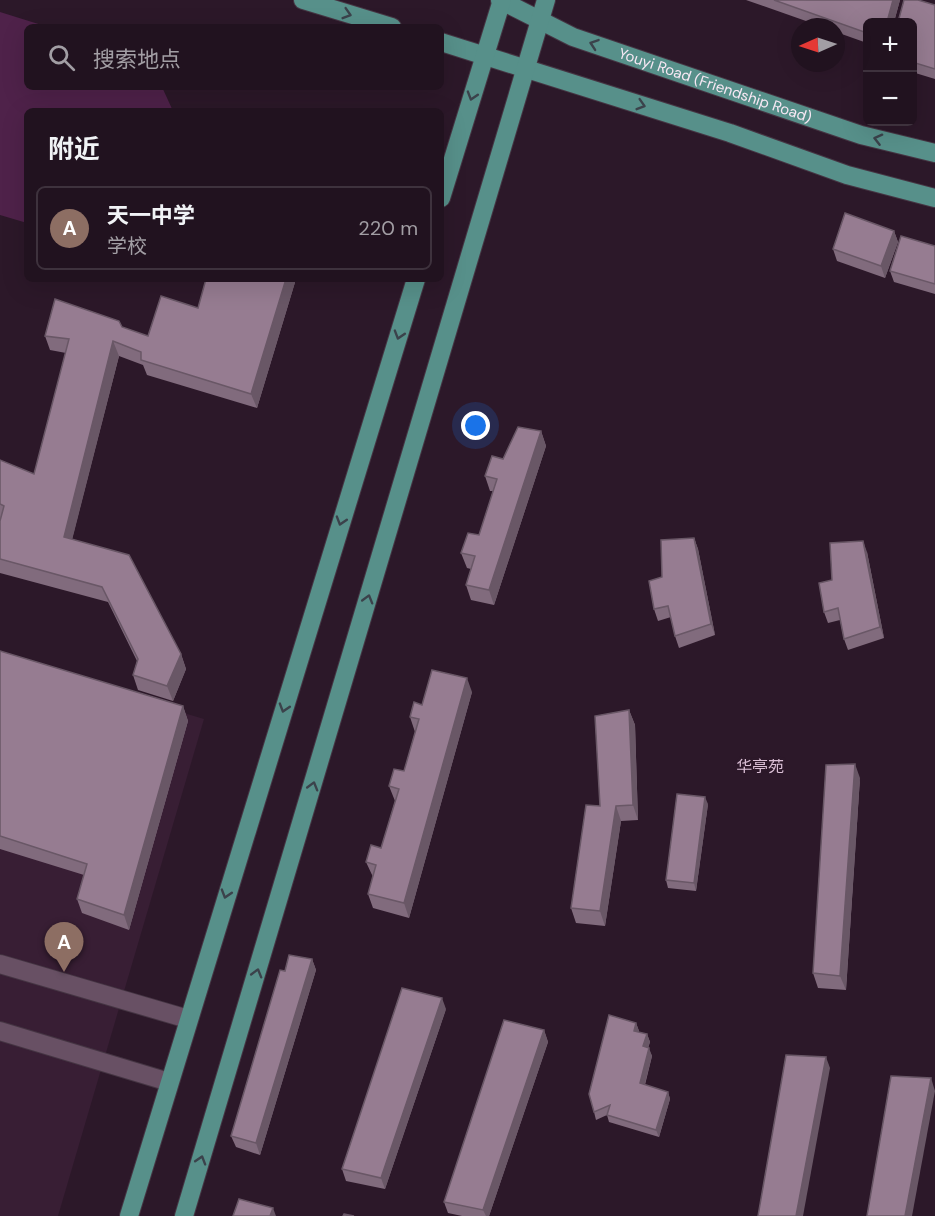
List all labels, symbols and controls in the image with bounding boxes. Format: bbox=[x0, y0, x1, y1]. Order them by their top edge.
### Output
one-way arrow bbox=[341, 6, 352, 19]
north arrow bbox=[791, 18, 845, 72]
map controls bbox=[863, 18, 917, 126]
button: + bbox=[863, 18, 917, 72]
search box bbox=[24, 24, 444, 90]
one-way arrow bbox=[589, 39, 599, 52]
icon: search bbox=[45, 41, 78, 74]
street label: Youyi Road (Friendship Road) bbox=[616, 43, 814, 128]
text: 搜索地点 bbox=[93, 45, 181, 74]
button: − bbox=[863, 72, 917, 126]
one-way arrow bbox=[467, 90, 479, 101]
one-way arrow bbox=[635, 98, 646, 110]
text: 附近 bbox=[48, 132, 100, 166]
one-way arrow bbox=[873, 133, 883, 146]
text: 天一中学 bbox=[107, 201, 195, 230]
text: A bbox=[62, 215, 77, 241]
text: 220 m bbox=[358, 215, 418, 241]
text: 学校 bbox=[107, 233, 147, 259]
one-way arrow bbox=[394, 329, 406, 340]
your location bbox=[461, 411, 490, 440]
one-way arrow bbox=[336, 515, 348, 526]
one-way arrow bbox=[361, 594, 373, 605]
one-way arrow bbox=[279, 702, 291, 713]
district label: 华亭苑 bbox=[736, 756, 784, 777]
one-way arrow bbox=[305, 781, 318, 791]
one-way arrow bbox=[221, 888, 233, 899]
pin: A bbox=[44, 922, 84, 972]
one-way arrow bbox=[250, 968, 262, 979]
one-way arrow bbox=[194, 1155, 206, 1166]

